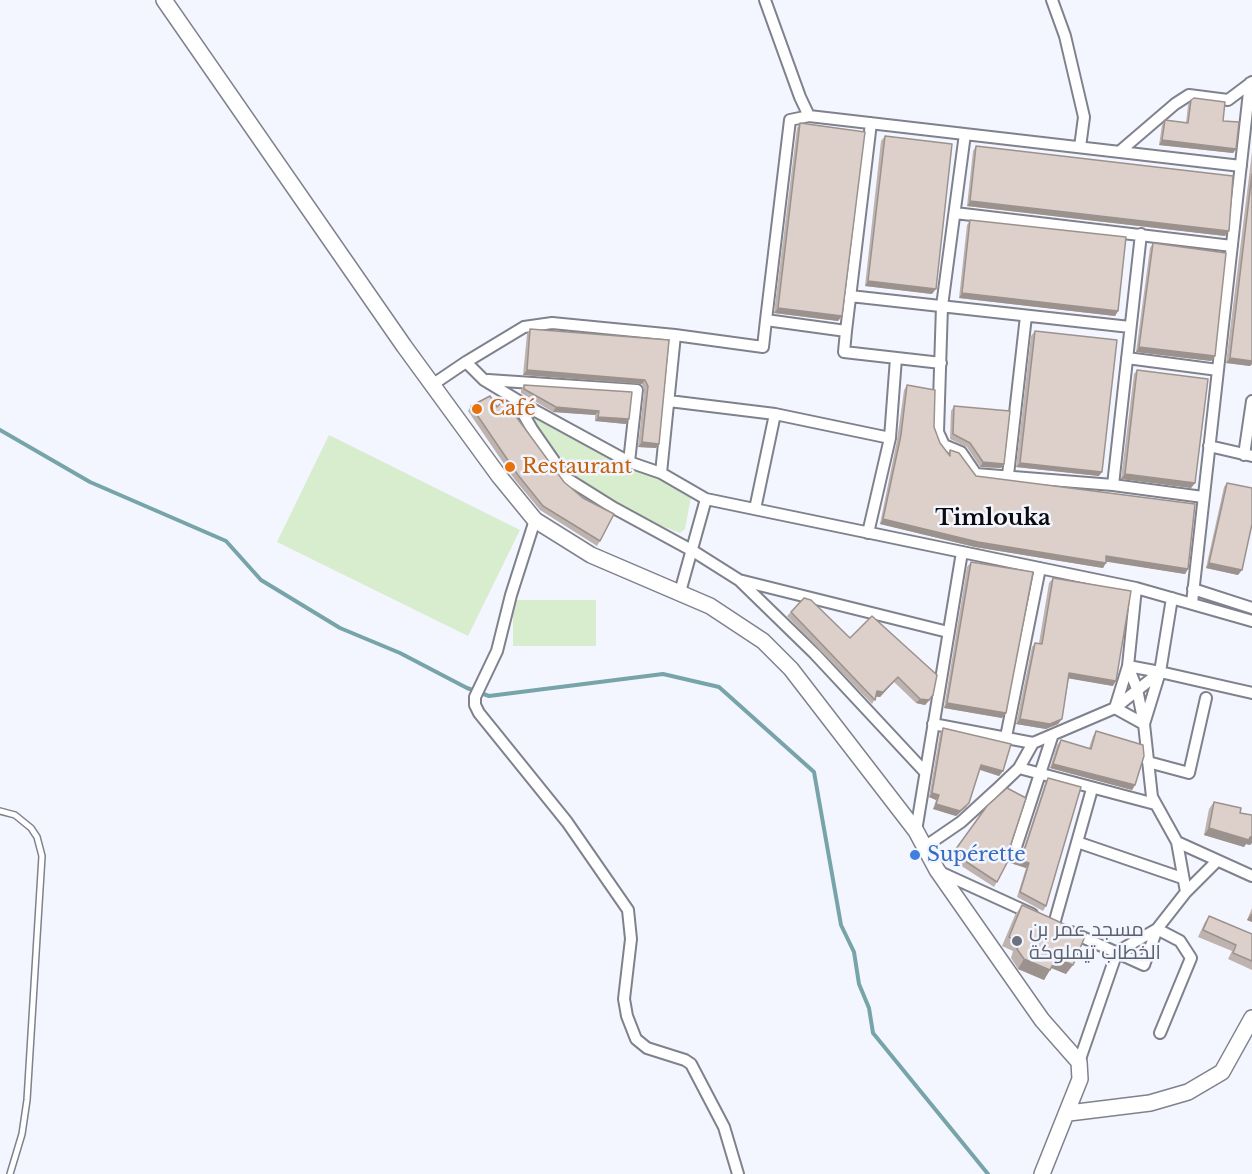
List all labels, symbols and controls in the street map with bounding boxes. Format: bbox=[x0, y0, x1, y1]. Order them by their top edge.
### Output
place label: Café bbox=[489, 397, 536, 421]
marker: Café bbox=[470, 402, 484, 416]
place label: Restaurant bbox=[522, 455, 632, 479]
marker: Restaurant bbox=[503, 460, 517, 474]
district label: Timlouka bbox=[935, 506, 1051, 532]
place label: Supérette bbox=[927, 843, 1026, 867]
marker: Supérette bbox=[908, 848, 922, 862]
place label: مسجد عمر بن الخطاب تيملوكة bbox=[1029, 918, 1161, 965]
marker: مسجد عمر بن الخطاب تيملوكة bbox=[1010, 934, 1024, 948]

